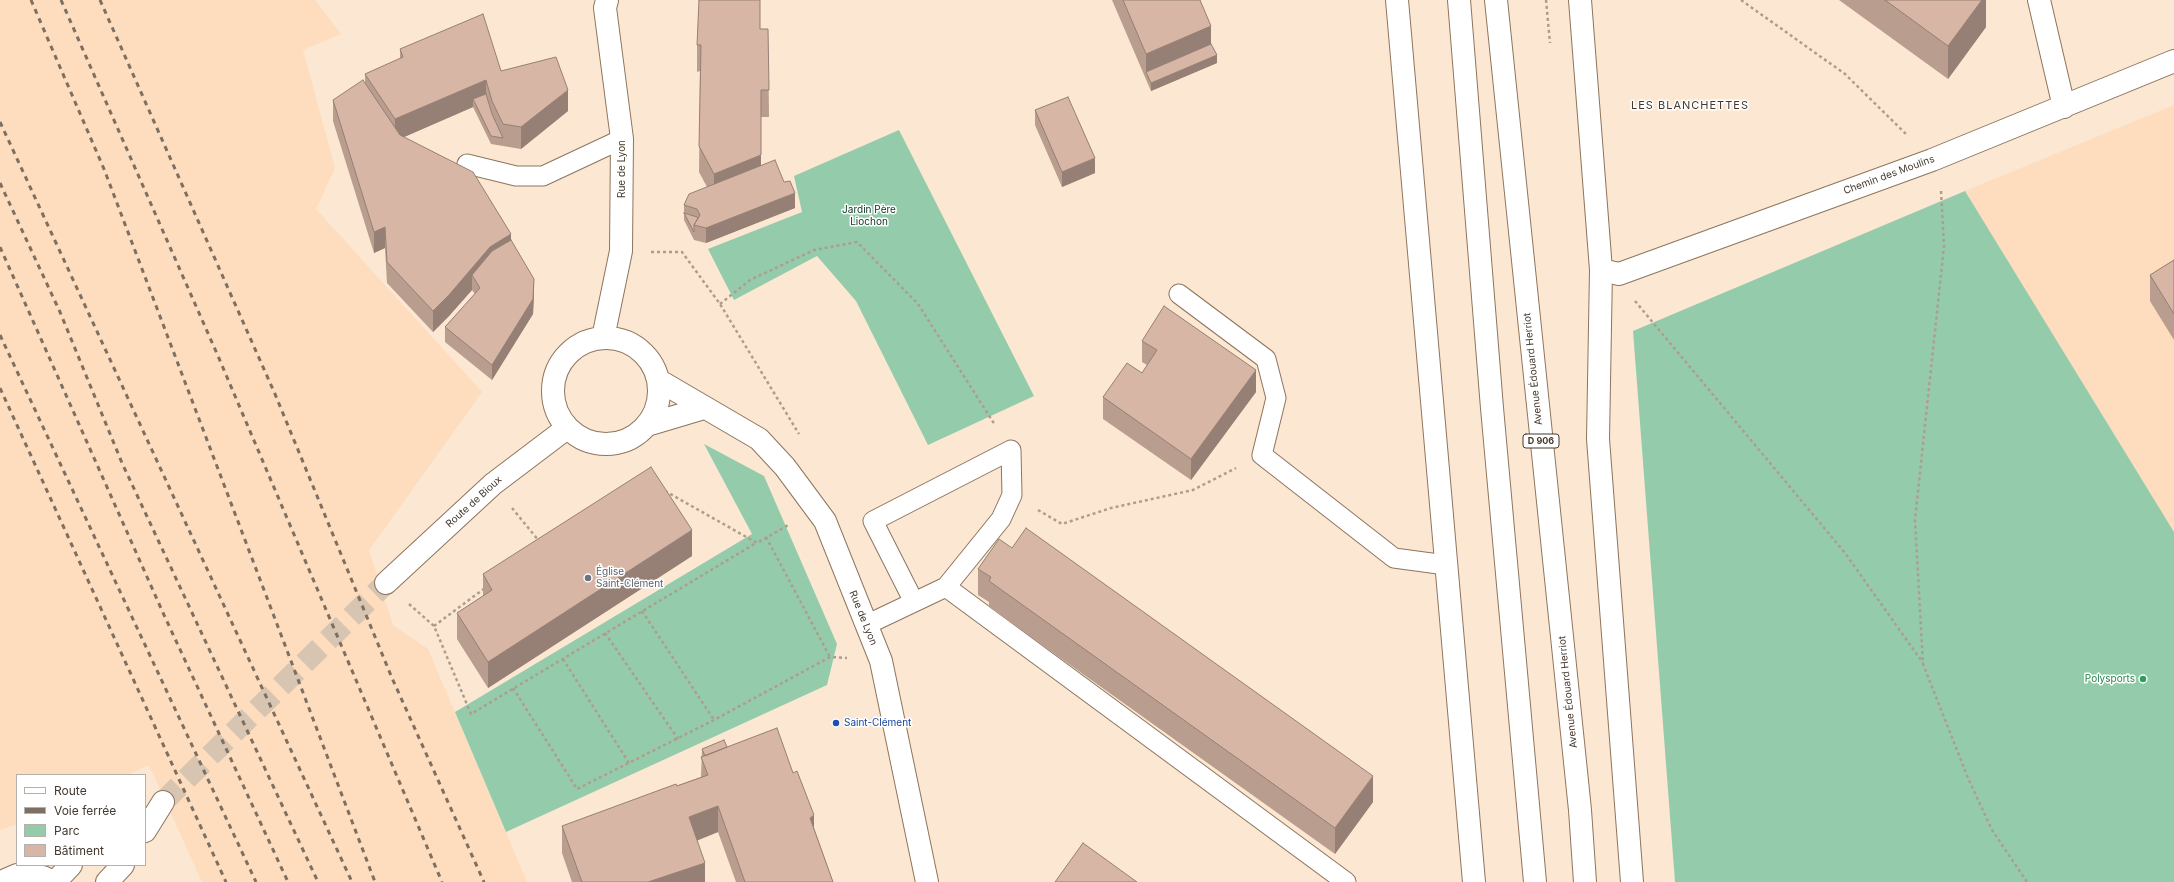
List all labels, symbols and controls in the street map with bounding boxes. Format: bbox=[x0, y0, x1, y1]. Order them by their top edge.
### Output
district label: LES BLANCHETTES bbox=[1631, 99, 1749, 113]
street label: Rue de Lyon bbox=[616, 140, 628, 198]
street label: Chemin des Moulins bbox=[1842, 153, 1936, 197]
park label: Jardin Père Liochon bbox=[842, 204, 896, 228]
street label: Avenue Édouard Herriot bbox=[1521, 312, 1545, 426]
road number: D 906 bbox=[1523, 434, 1559, 448]
street label: Route de Bioux bbox=[444, 474, 504, 530]
place label: Église Saint-Clément bbox=[596, 566, 663, 590]
marker: Église Saint-Clément bbox=[583, 573, 593, 583]
street label: Rue de Lyon bbox=[847, 589, 879, 647]
street label: Avenue Édouard Herriot bbox=[1556, 635, 1580, 749]
place label: Polysports bbox=[2085, 673, 2135, 685]
marker: Polysports bbox=[2138, 674, 2148, 684]
place label: Saint-Clément bbox=[844, 717, 911, 729]
marker: Saint-Clément bbox=[831, 718, 841, 728]
legend bbox=[16, 774, 146, 866]
text: Route bbox=[54, 783, 87, 798]
text: Voie ferrée bbox=[54, 803, 116, 818]
text: Parc bbox=[54, 823, 80, 838]
text: Bâtiment bbox=[54, 843, 104, 858]

